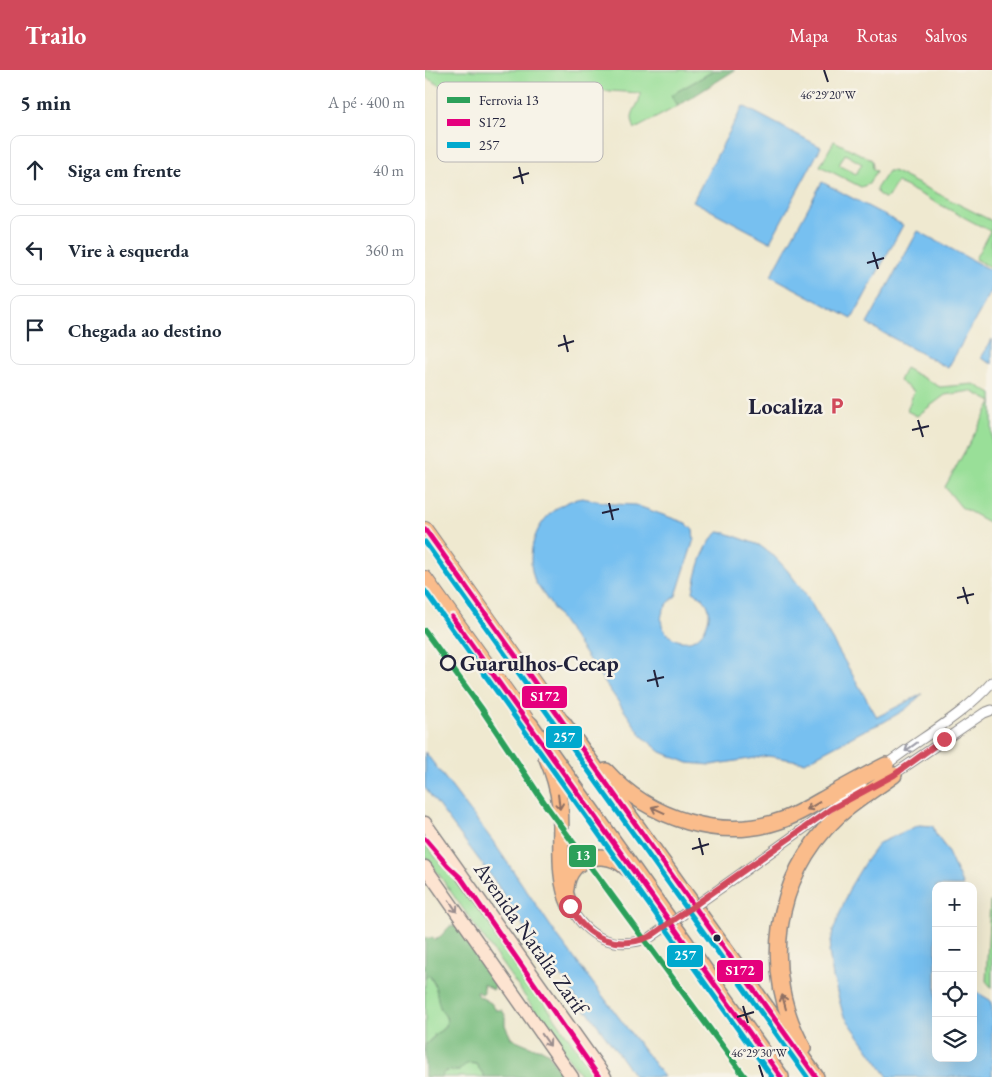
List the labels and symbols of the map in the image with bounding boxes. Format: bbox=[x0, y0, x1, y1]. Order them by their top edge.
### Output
legend bbox=[437, 82, 603, 162]
text: 46°29'20"W bbox=[800, 87, 857, 103]
text: Ferrovia 13 bbox=[479, 91, 539, 109]
text: S172 bbox=[479, 113, 506, 131]
text: 257 bbox=[479, 136, 499, 154]
place label: Localiza bbox=[748, 392, 823, 421]
parking icon: Localiza bbox=[827, 396, 847, 416]
place label: Guarulhos-Cecap bbox=[460, 649, 619, 678]
marker: Guarulhos-Cecap bbox=[440, 655, 456, 671]
line badge: S172 bbox=[521, 685, 568, 709]
text: S172 bbox=[530, 687, 560, 705]
line badge: 257 bbox=[545, 725, 583, 749]
text: 257 bbox=[553, 728, 576, 746]
route end bbox=[933, 728, 956, 751]
one-way arrow bbox=[904, 742, 918, 752]
one-way arrow bbox=[554, 793, 564, 809]
one-way arrow bbox=[807, 801, 821, 811]
one-way arrow bbox=[651, 805, 666, 814]
line badge: 13 bbox=[568, 844, 597, 868]
text: 13 bbox=[576, 846, 590, 864]
street label: Avenida Natalia Zarif bbox=[467, 855, 596, 1023]
route start bbox=[559, 895, 582, 918]
one-way arrow bbox=[448, 899, 458, 913]
unlabelled marker bbox=[712, 933, 722, 943]
line badge: 257 bbox=[666, 944, 704, 968]
text: 257 bbox=[674, 946, 697, 964]
line badge: S172 bbox=[716, 959, 764, 983]
text: S172 bbox=[725, 961, 755, 979]
one-way arrow bbox=[779, 994, 789, 1010]
one-way arrow bbox=[541, 1033, 551, 1047]
text: 46°29'30"W bbox=[731, 1045, 788, 1061]

